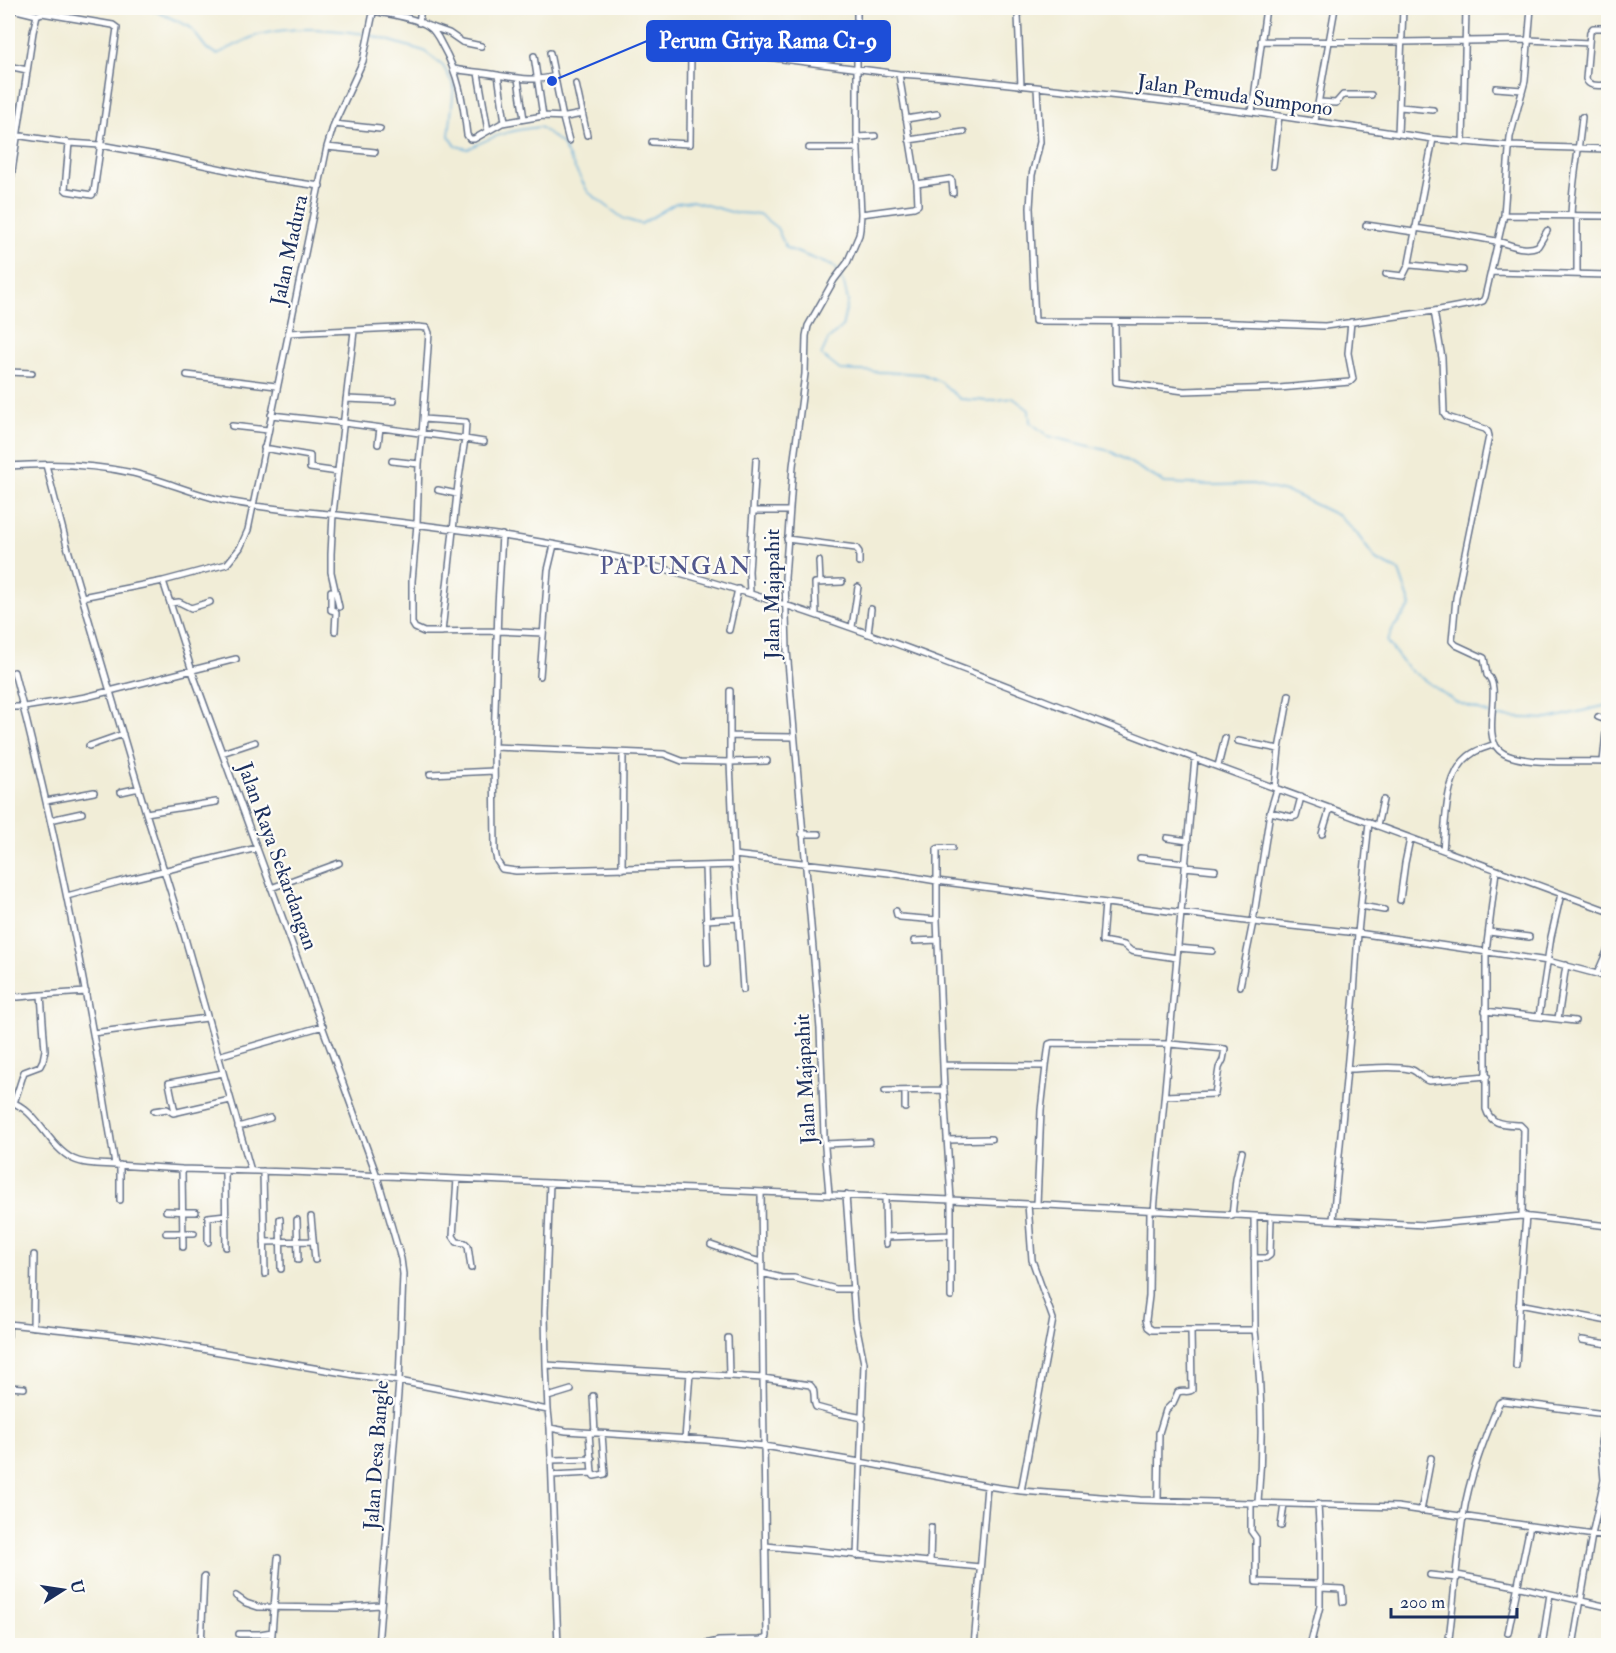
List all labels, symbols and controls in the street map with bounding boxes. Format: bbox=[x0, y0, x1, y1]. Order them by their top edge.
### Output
callout: Perum Griya Rama C1-9 bbox=[647, 21, 890, 61]
text: Perum Griya Rama C1-9 bbox=[659, 27, 877, 56]
street label: Jalan Pemuda Sumpono bbox=[1134, 68, 1334, 123]
street label: Jalan Madura bbox=[264, 192, 314, 309]
street label: Jalan Majapahit bbox=[759, 528, 786, 660]
district label: PAPUNGAN bbox=[600, 551, 752, 582]
street label: Jalan Raya Sekardangan bbox=[231, 758, 324, 954]
street label: Jalan Majapahit bbox=[789, 1013, 822, 1146]
street label: Jalan Desa Bangle bbox=[358, 1379, 395, 1532]
north arrow bbox=[33, 1560, 93, 1620]
text: U bbox=[66, 1578, 88, 1596]
scale bar bbox=[1391, 1581, 1517, 1619]
text: 200 m bbox=[1400, 1591, 1445, 1614]

